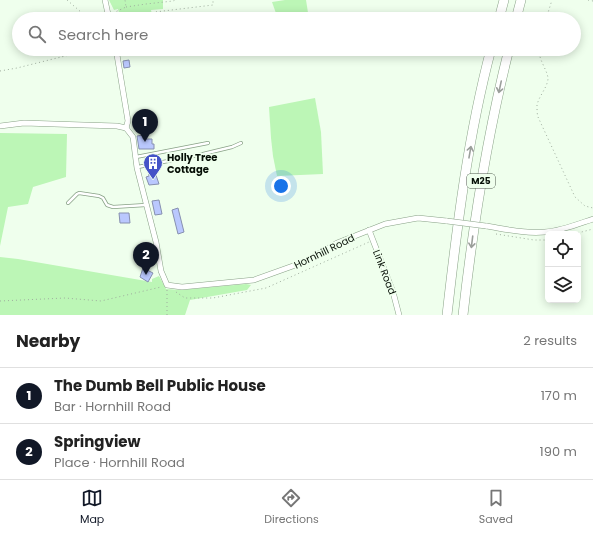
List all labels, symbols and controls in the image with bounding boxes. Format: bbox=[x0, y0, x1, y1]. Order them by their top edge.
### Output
search box bbox=[12, 12, 581, 56]
icon: search bbox=[26, 23, 48, 45]
text: Search here bbox=[58, 24, 148, 45]
one-way arrow bbox=[495, 80, 503, 93]
pin: 1 bbox=[132, 109, 158, 142]
one-way arrow bbox=[466, 145, 474, 158]
place label: Holly Tree Cottage bbox=[167, 150, 218, 177]
building icon: Holly Tree Cottage bbox=[142, 152, 164, 180]
road number: M25 bbox=[467, 174, 495, 188]
your location bbox=[271, 176, 291, 196]
street label: Hornhill Road bbox=[291, 230, 357, 273]
map controls bbox=[545, 231, 581, 303]
button: locate bbox=[545, 231, 581, 267]
one-way arrow bbox=[468, 235, 476, 248]
pin: 2 bbox=[133, 242, 159, 275]
street label: Link Road bbox=[369, 248, 400, 297]
button: layers bbox=[545, 267, 581, 303]
text: Nearby bbox=[16, 329, 80, 353]
text: 2 results bbox=[523, 331, 577, 350]
text: The Dumb Bell Public House bbox=[54, 375, 266, 396]
text: 1 bbox=[27, 386, 31, 405]
text: 170 m bbox=[541, 386, 577, 405]
text: Bar · Hornhill Road bbox=[54, 397, 171, 416]
text: Springview bbox=[54, 431, 141, 452]
text: 2 bbox=[25, 442, 33, 461]
text: 190 m bbox=[540, 442, 577, 461]
text: Place · Hornhill Road bbox=[54, 453, 185, 472]
tab: Map bbox=[80, 487, 104, 528]
tab: Directions bbox=[264, 487, 319, 528]
tab: Saved bbox=[479, 487, 513, 528]

